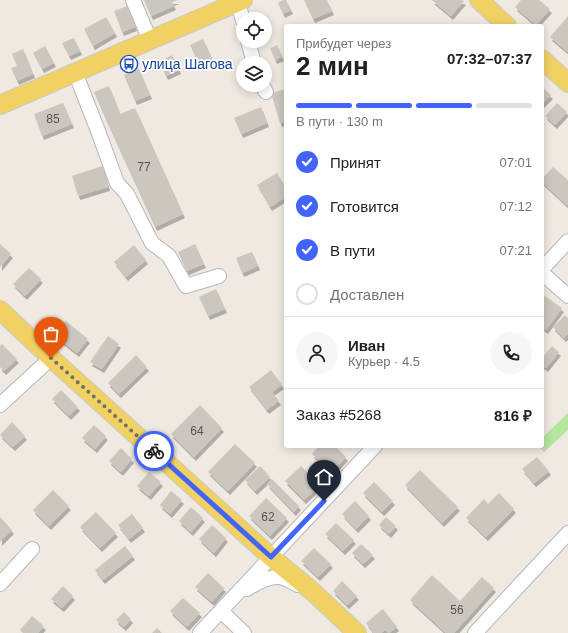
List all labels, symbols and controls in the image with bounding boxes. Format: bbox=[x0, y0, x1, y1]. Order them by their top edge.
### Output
map controls bbox=[236, 12, 272, 92]
button: locate bbox=[236, 12, 272, 48]
text: Прибудет через bbox=[296, 36, 391, 51]
text: 07:32–07:37 bbox=[447, 50, 532, 67]
text: 2 мин bbox=[296, 51, 369, 81]
bus stop icon: улица Шагова bbox=[119, 54, 139, 74]
place label: улица Шагова bbox=[142, 56, 233, 72]
button: layers bbox=[236, 56, 272, 92]
house number: 85 bbox=[46, 112, 60, 126]
text: В пути · 130 m bbox=[296, 114, 383, 129]
icon: check bbox=[296, 151, 318, 173]
text: Принят bbox=[330, 154, 381, 171]
text: 07:01 bbox=[499, 155, 532, 170]
house number: 77 bbox=[137, 160, 151, 174]
icon: check bbox=[296, 195, 318, 217]
text: Готовится bbox=[330, 198, 399, 215]
text: 07:12 bbox=[499, 199, 532, 214]
icon: check bbox=[296, 239, 318, 261]
text: В пути bbox=[330, 242, 375, 259]
text: 07:21 bbox=[499, 243, 532, 258]
text: Доставлен bbox=[330, 286, 404, 303]
pin bbox=[34, 317, 68, 358]
icon: bag bbox=[40, 323, 62, 345]
button: person bbox=[296, 332, 338, 374]
button: phone bbox=[490, 332, 532, 374]
text: Иван bbox=[348, 337, 385, 354]
text: Курьер · 4.5 bbox=[348, 354, 420, 369]
text: Заказ #5268 bbox=[296, 406, 381, 423]
text: 816 ₽ bbox=[494, 407, 532, 424]
house number: 64 bbox=[190, 424, 204, 438]
courier bbox=[134, 431, 174, 471]
icon: bike bbox=[143, 440, 165, 462]
pin bbox=[307, 460, 341, 501]
icon: home bbox=[313, 466, 335, 488]
house number: 62 bbox=[261, 510, 275, 524]
house number: 56 bbox=[450, 603, 464, 617]

